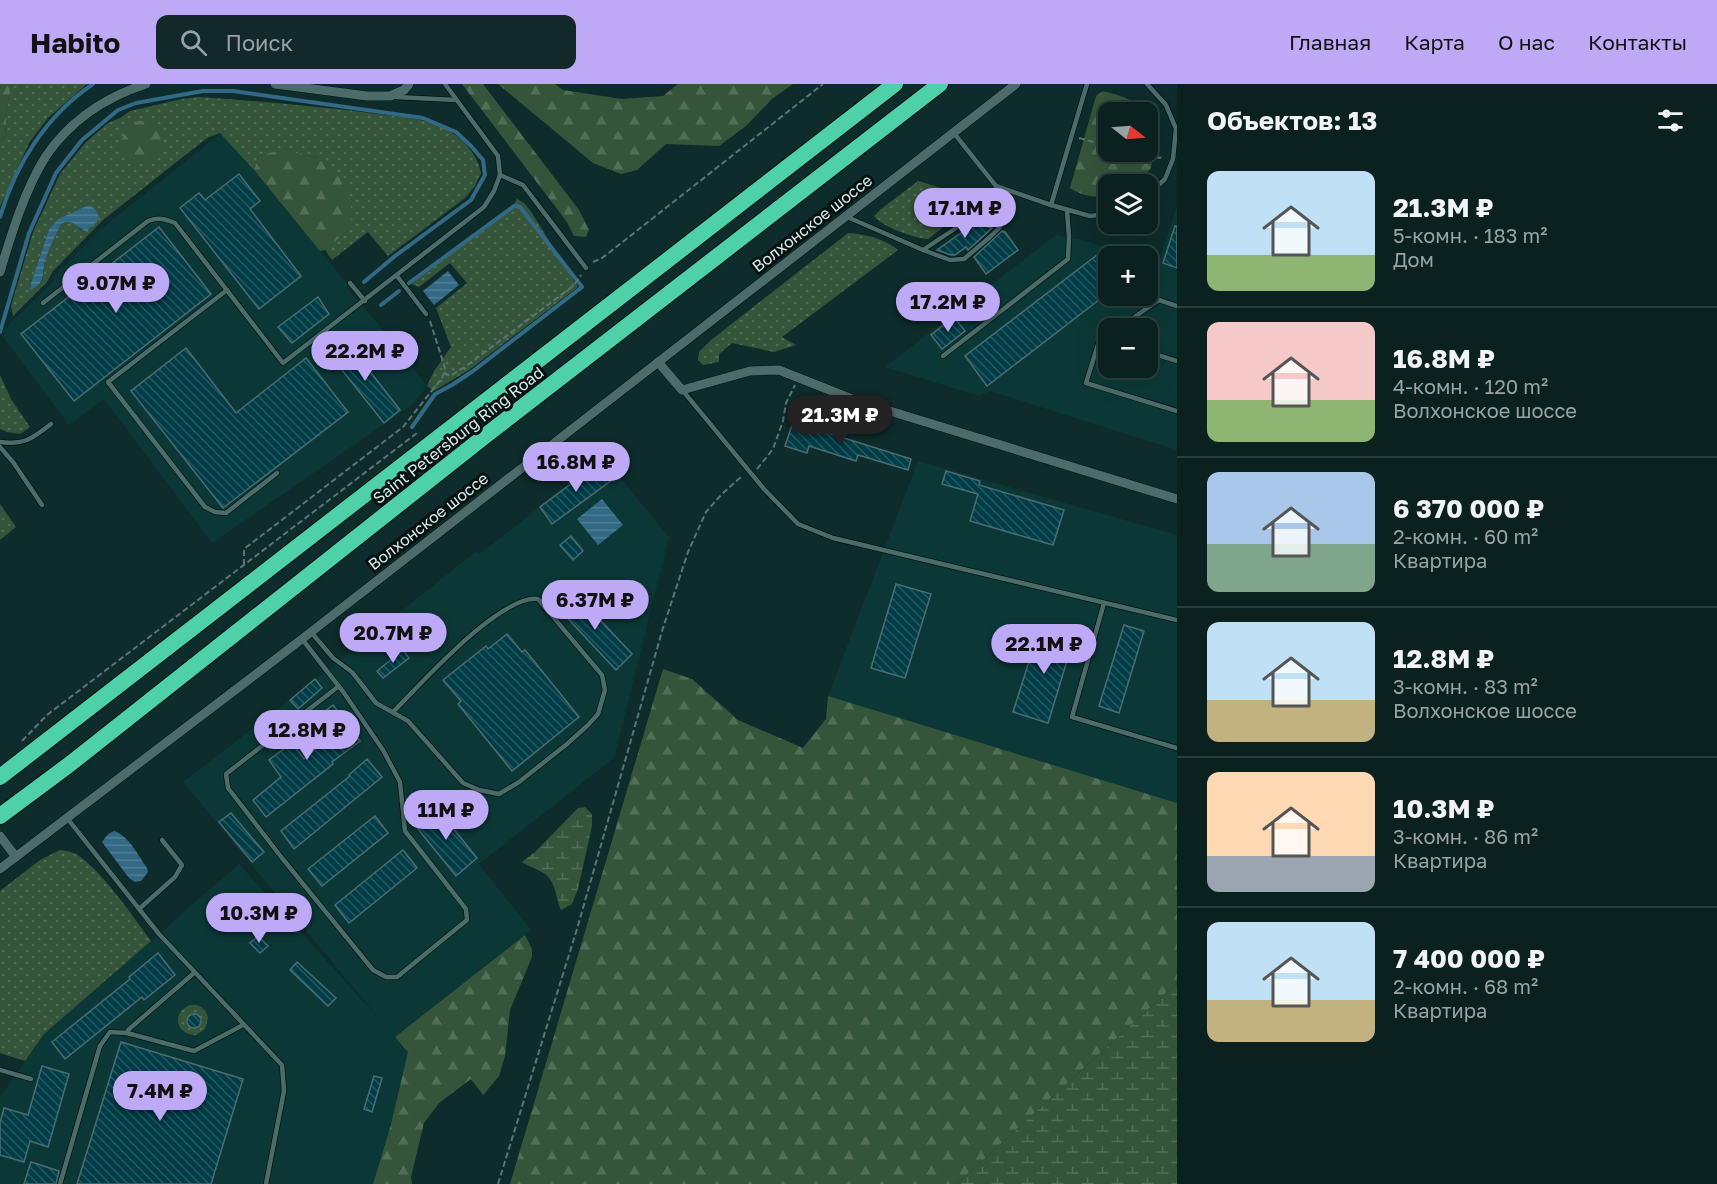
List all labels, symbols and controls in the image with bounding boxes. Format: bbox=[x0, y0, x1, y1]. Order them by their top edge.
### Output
search box bbox=[156, 15, 576, 69]
text: Habito bbox=[30, 26, 120, 59]
icon: search bbox=[177, 26, 210, 59]
text: Поиск bbox=[225, 29, 293, 56]
text: Главная bbox=[1289, 29, 1371, 55]
text: Карта bbox=[1404, 29, 1465, 55]
text: О нас bbox=[1498, 29, 1555, 55]
text: Контакты bbox=[1588, 29, 1687, 55]
north arrow bbox=[1098, 102, 1158, 162]
map controls bbox=[1098, 102, 1158, 378]
icon: filters bbox=[1654, 104, 1687, 137]
text: Объектов: 13 bbox=[1207, 105, 1377, 136]
street label: Волхонское шоссе bbox=[748, 170, 876, 276]
button: layers bbox=[1098, 174, 1158, 234]
pin: 17.1M ₽ bbox=[910, 188, 1020, 239]
text: 21.3M ₽ bbox=[1393, 192, 1494, 223]
text: 17.1M ₽ bbox=[928, 195, 1002, 219]
icon: home bbox=[1255, 195, 1327, 267]
text: 5-комн. · 183 m² bbox=[1393, 223, 1547, 247]
button: + bbox=[1098, 246, 1158, 306]
text: Дом bbox=[1393, 247, 1434, 271]
pin: 9.07M ₽ bbox=[61, 263, 171, 314]
text: 9.07M ₽ bbox=[76, 270, 156, 294]
pin: 17.2M ₽ bbox=[893, 282, 1003, 333]
text: 17.2M ₽ bbox=[910, 289, 986, 313]
button: − bbox=[1098, 318, 1158, 378]
pin: 22.2M ₽ bbox=[310, 331, 420, 382]
text: 22.2M ₽ bbox=[325, 338, 405, 362]
text: 16.8M ₽ bbox=[1393, 343, 1495, 374]
icon: home bbox=[1255, 346, 1327, 418]
street label: Saint Petersburg Ring Road bbox=[369, 362, 547, 508]
text: 4-комн. · 120 m² bbox=[1393, 374, 1548, 398]
pin: 21.3M ₽ bbox=[785, 395, 895, 446]
text: Волхонское шоссе bbox=[1393, 398, 1577, 422]
text: 21.3M ₽ bbox=[801, 402, 879, 426]
pin: 16.8M ₽ bbox=[521, 442, 631, 493]
text: 16.8M ₽ bbox=[537, 449, 615, 473]
street label: Волхонское шоссе bbox=[364, 468, 492, 574]
text: 6 370 000 ₽ bbox=[1393, 493, 1544, 524]
icon: home bbox=[1255, 496, 1327, 568]
text: 2-комн. · 60 m² bbox=[1393, 524, 1538, 548]
text: Квартира bbox=[1393, 548, 1487, 572]
pin: 6.37M ₽ bbox=[540, 580, 650, 631]
text: 6.37M ₽ bbox=[556, 587, 634, 611]
pin: 20.7M ₽ bbox=[338, 613, 448, 664]
text: 20.7M ₽ bbox=[354, 620, 432, 644]
pin: 22.1M ₽ bbox=[989, 624, 1099, 675]
text: 22.1M ₽ bbox=[1005, 631, 1083, 655]
text: 12.8M ₽ bbox=[1393, 643, 1494, 674]
icon: home bbox=[1255, 646, 1327, 718]
text: 3-комн. · 83 m² bbox=[1393, 674, 1538, 698]
text: Волхонское шоссе bbox=[1393, 698, 1577, 722]
pin: 12.8M ₽ bbox=[252, 710, 362, 761]
text: 12.8M ₽ bbox=[268, 717, 346, 741]
pin: 11M ₽ bbox=[404, 790, 488, 841]
text: 10.3M ₽ bbox=[1393, 793, 1495, 824]
icon: home bbox=[1255, 796, 1327, 868]
text: 11M ₽ bbox=[418, 797, 474, 821]
text: 3-комн. · 86 m² bbox=[1393, 824, 1538, 848]
text: Квартира bbox=[1393, 848, 1487, 872]
pin: 10.3M ₽ bbox=[204, 893, 314, 944]
text: 10.3M ₽ bbox=[220, 900, 298, 924]
text: 7 400 000 ₽ bbox=[1393, 943, 1545, 974]
icon: home bbox=[1255, 946, 1327, 1018]
text: 2-комн. · 68 m² bbox=[1393, 974, 1538, 998]
text: Квартира bbox=[1393, 998, 1487, 1022]
pin: 7.4M ₽ bbox=[111, 1071, 209, 1122]
text: 7.4M ₽ bbox=[127, 1078, 193, 1102]

